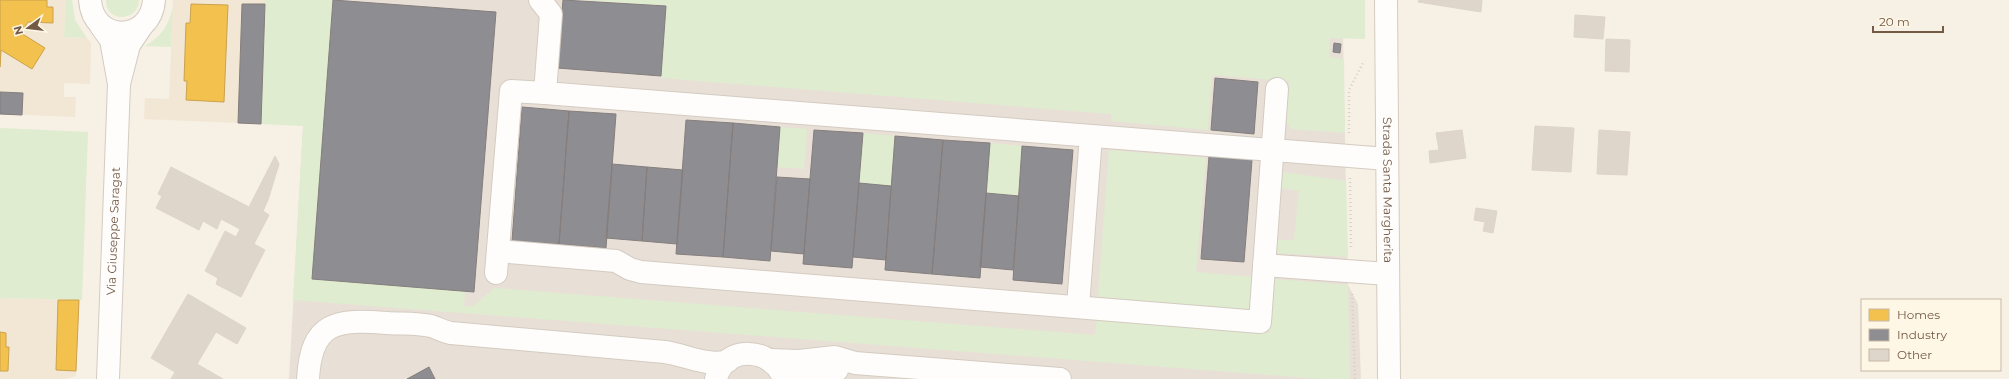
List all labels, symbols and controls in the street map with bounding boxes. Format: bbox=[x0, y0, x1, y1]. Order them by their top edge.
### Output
north arrow bbox=[8, 8, 48, 48]
scale bar bbox=[1873, 8, 1943, 34]
text: 20 m bbox=[1879, 14, 1910, 29]
text: N bbox=[10, 24, 26, 37]
street label: Strada Santa Margherita bbox=[1380, 117, 1396, 263]
street label: Via Giuseppe Saragat bbox=[103, 167, 123, 295]
legend bbox=[1861, 299, 2001, 371]
text: Homes bbox=[1897, 307, 1940, 322]
text: Industry bbox=[1897, 327, 1947, 342]
text: Other bbox=[1897, 347, 1932, 362]

